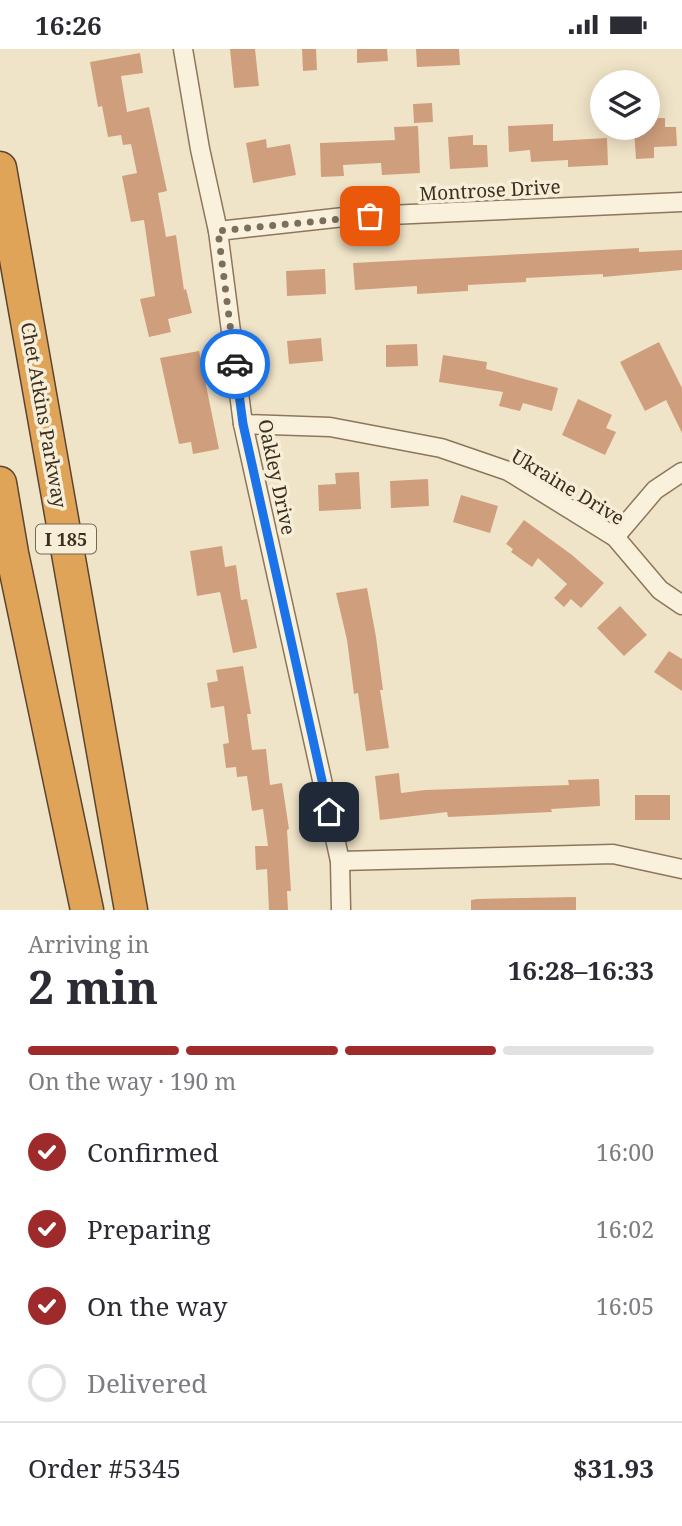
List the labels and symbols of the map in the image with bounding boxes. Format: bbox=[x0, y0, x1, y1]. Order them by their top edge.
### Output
street label: Montrose Drive bbox=[419, 173, 561, 207]
pin bbox=[340, 186, 400, 246]
street label: Chet Atkins Parkway bbox=[15, 320, 73, 510]
courier bbox=[200, 329, 270, 399]
street label: Oakley Drive bbox=[252, 417, 302, 537]
street label: Ukraine Drive bbox=[507, 443, 629, 531]
road number: I 185 bbox=[36, 525, 96, 553]
pin bbox=[299, 782, 359, 842]

